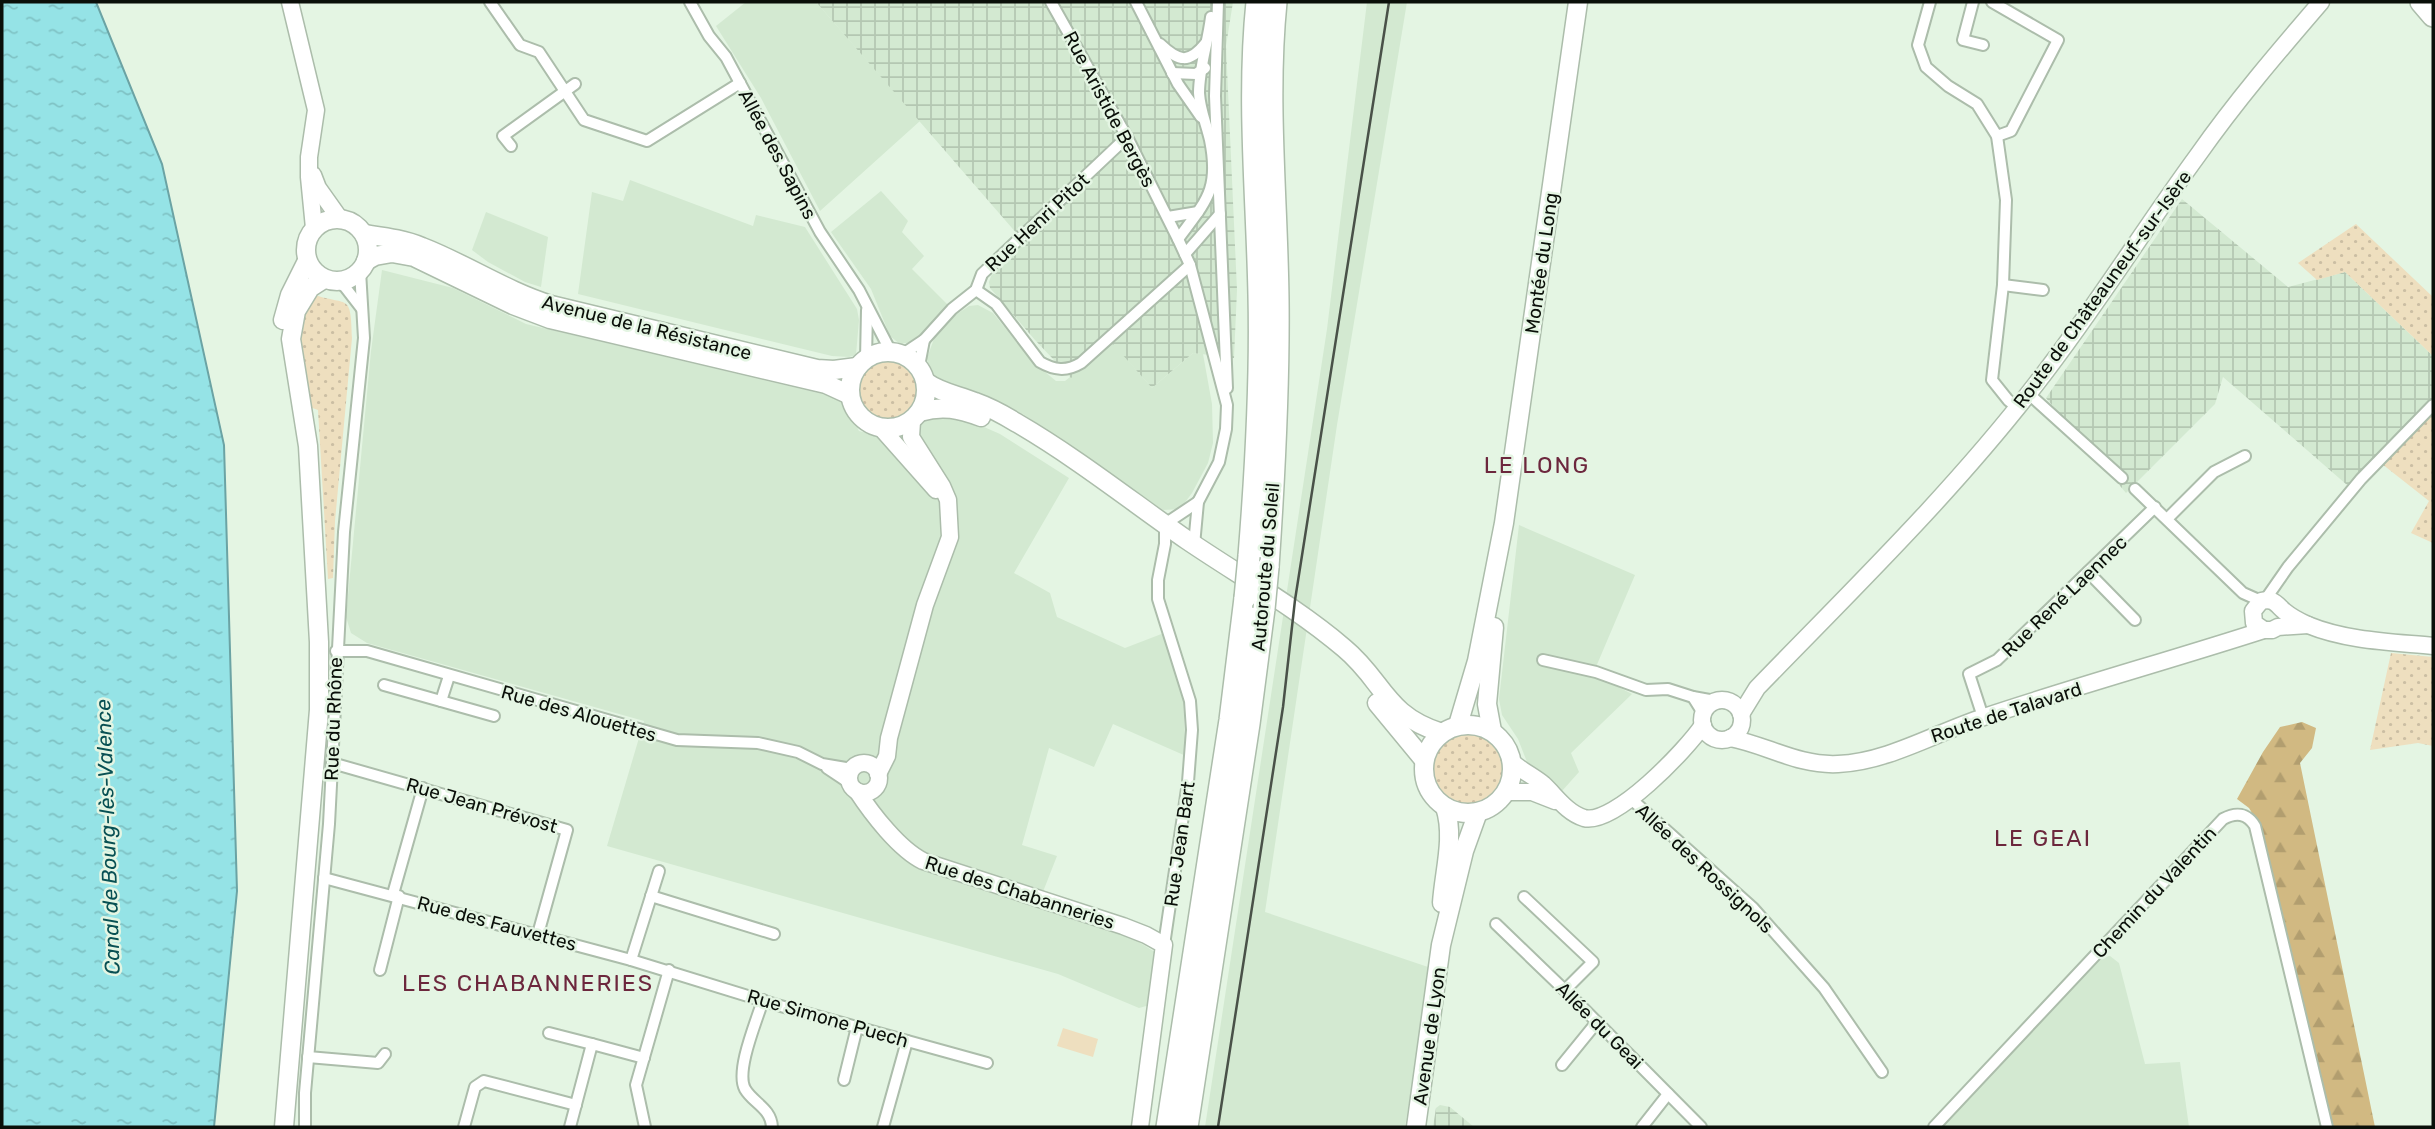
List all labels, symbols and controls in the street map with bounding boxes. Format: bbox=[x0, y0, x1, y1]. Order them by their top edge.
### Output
street label: Rue Aristide Bergès bbox=[1059, 27, 1160, 191]
street label: Allée des Sapins bbox=[734, 85, 821, 223]
street label: Route de Châteauneuf-sur-Isère bbox=[2008, 166, 2196, 413]
street label: Rue Henri Pitot bbox=[981, 168, 1095, 276]
street label: Montée du Long bbox=[1520, 191, 1563, 335]
street label: Avenue de la Résistance bbox=[540, 290, 754, 365]
district label: LE LONG bbox=[1484, 451, 1590, 479]
street label: Autoroute du Soleil bbox=[1247, 482, 1284, 652]
street label: Rue René Laennec bbox=[1997, 531, 2132, 662]
street label: Rue du Rhône bbox=[320, 657, 347, 781]
street label: Route de Talavard bbox=[1928, 677, 2084, 748]
street label: Rue des Alouettes bbox=[499, 680, 659, 747]
water label: Canal de Bourg-lès-Valence bbox=[90, 698, 125, 975]
street label: Rue Jean Prévost bbox=[404, 773, 561, 838]
street label: Rue Jean Bart bbox=[1159, 779, 1200, 908]
street label: Allée des Rossignols bbox=[1631, 799, 1778, 938]
street label: Chemin du Valentin bbox=[2087, 822, 2221, 963]
district label: LE GEAI bbox=[1994, 824, 2092, 852]
street label: Rue des Chabanneries bbox=[922, 851, 1117, 934]
street label: Rue des Fauvettes bbox=[415, 891, 579, 956]
street label: Avenue de Lyon bbox=[1408, 966, 1451, 1107]
district label: LES CHABANNERIES bbox=[402, 969, 654, 997]
street label: Allée du Geai bbox=[1551, 977, 1648, 1074]
street label: Rue Simone Puech bbox=[745, 984, 911, 1052]

